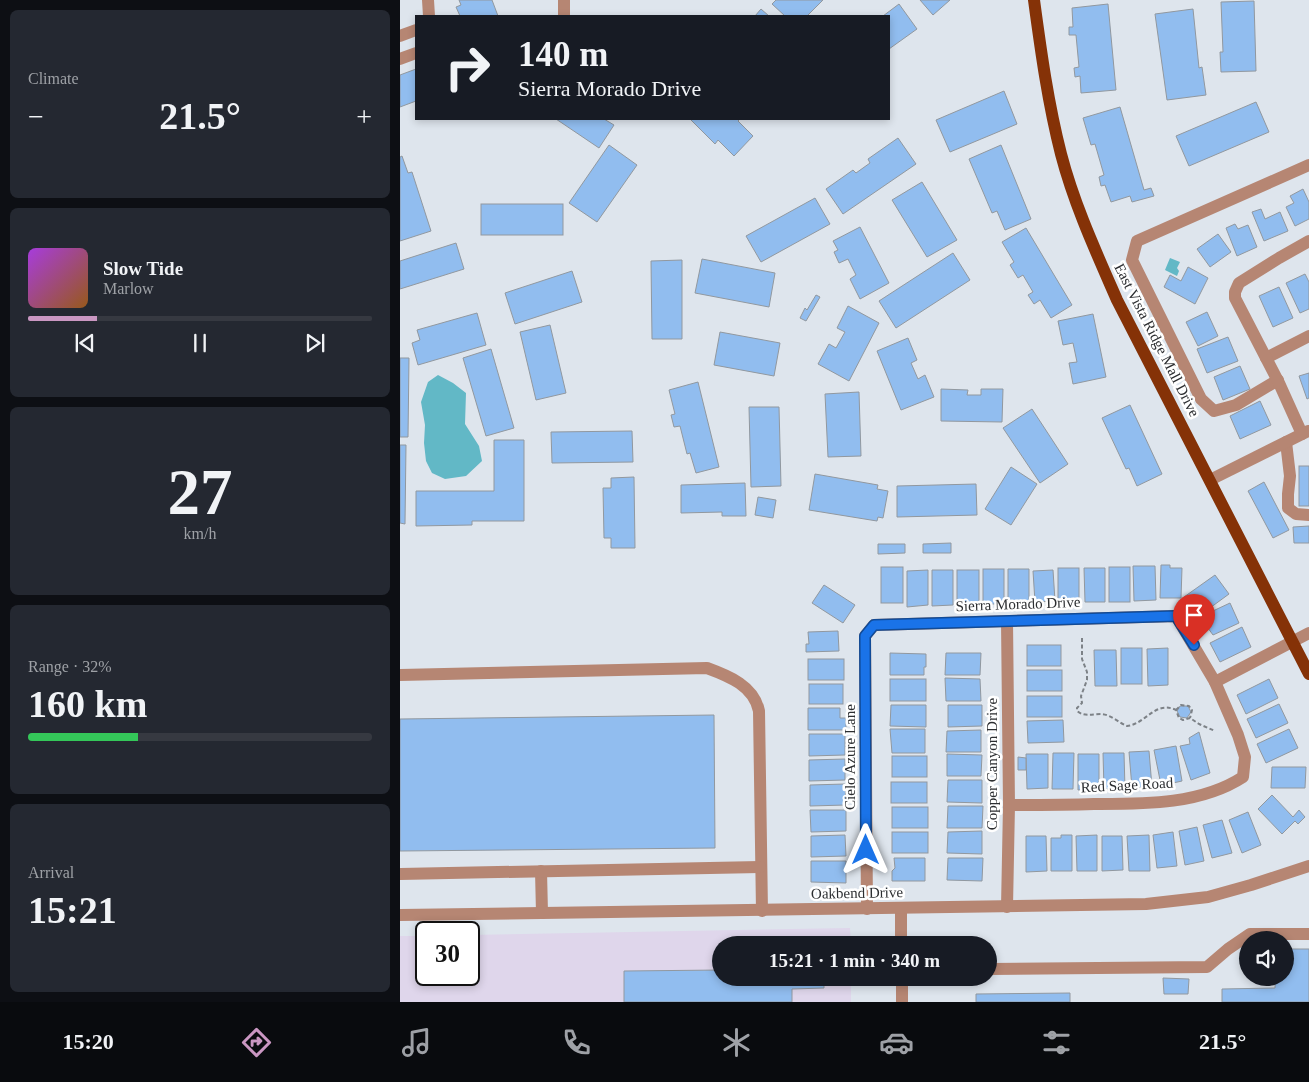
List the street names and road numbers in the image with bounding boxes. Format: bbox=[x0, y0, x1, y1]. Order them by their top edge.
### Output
street label: East Vista Ridge Mall Drive bbox=[1111, 261, 1203, 420]
street label: Sierra Morado Drive bbox=[955, 594, 1081, 614]
street label: Copper Canyon Drive bbox=[984, 697, 1000, 830]
street label: Cielo Azure Lane bbox=[842, 704, 858, 810]
street label: Red Sage Road bbox=[1080, 775, 1174, 795]
street label: Oakbend Drive bbox=[811, 884, 903, 902]

